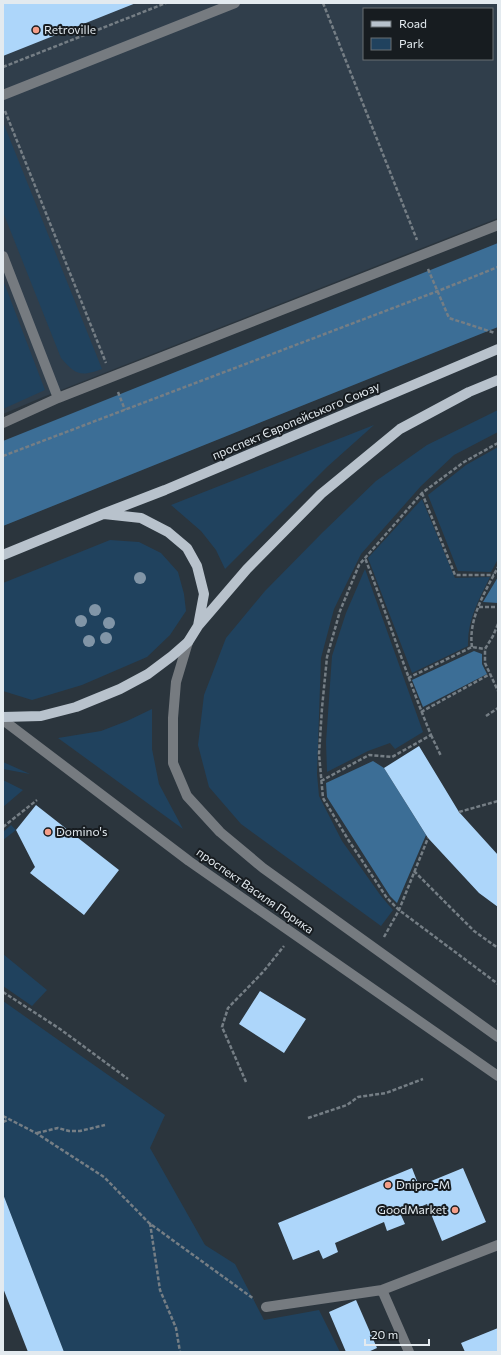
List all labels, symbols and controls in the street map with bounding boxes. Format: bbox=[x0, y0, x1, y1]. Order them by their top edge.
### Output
legend bbox=[363, 8, 493, 60]
text: Road bbox=[399, 16, 427, 30]
place label: Retroville bbox=[44, 22, 96, 36]
marker: Retroville bbox=[31, 25, 41, 35]
text: Park bbox=[399, 36, 425, 50]
street label: проспект Європейського Союзу bbox=[210, 378, 381, 462]
place label: Domino's bbox=[56, 824, 108, 838]
marker: Domino's bbox=[43, 827, 53, 837]
street label: проспект Василя Порика bbox=[194, 844, 317, 936]
place label: Dnipro-M bbox=[396, 1177, 450, 1191]
marker: Dnipro-M bbox=[383, 1180, 393, 1190]
place label: GoodMarket bbox=[377, 1202, 447, 1216]
marker: GoodMarket bbox=[450, 1205, 460, 1215]
scale bar bbox=[365, 1321, 429, 1347]
text: 20 m bbox=[371, 1327, 398, 1341]

